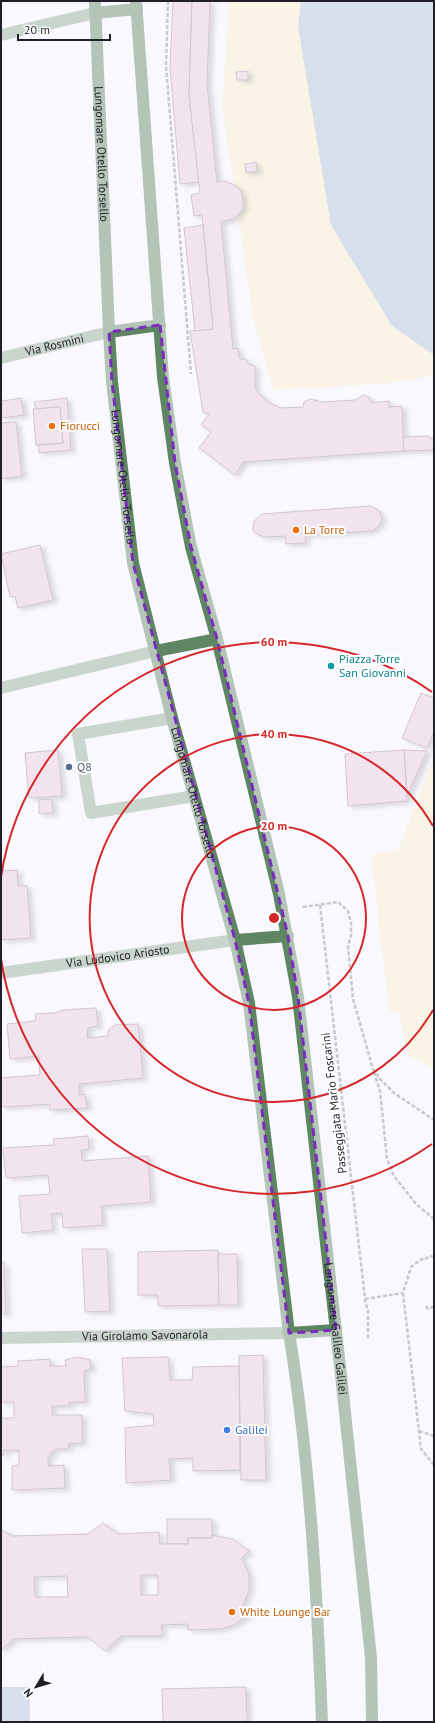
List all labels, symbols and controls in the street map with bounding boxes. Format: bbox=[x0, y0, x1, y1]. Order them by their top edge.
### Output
scale bar bbox=[18, 16, 110, 42]
text: 20 m bbox=[24, 22, 50, 37]
street label: Lungomare Otello Torsello bbox=[92, 86, 112, 222]
street label: Via Rosmini bbox=[22, 330, 85, 359]
street label: Lungomare Otello Torsello bbox=[108, 409, 139, 545]
place label: Fiorucci bbox=[60, 418, 100, 433]
marker: Fiorucci bbox=[47, 421, 57, 431]
place label: La Torre bbox=[304, 522, 345, 537]
marker: La Torre bbox=[291, 525, 301, 535]
text: 60 m bbox=[261, 634, 287, 649]
place label: Piazza Torre San Giovanni bbox=[339, 651, 406, 680]
marker: Piazza Torre San Giovanni bbox=[326, 661, 336, 671]
street label: Lungomare Otello Torsello bbox=[168, 725, 219, 860]
text: 40 m bbox=[261, 726, 287, 741]
place label: Q8 bbox=[77, 759, 92, 774]
marker: Q8 bbox=[64, 762, 74, 772]
text: 20 m bbox=[261, 818, 287, 833]
centre of rings bbox=[267, 911, 281, 925]
street label: Via Ludovico Ariosto bbox=[64, 941, 170, 971]
street label: Passeggiata Mario Foscarini bbox=[317, 1032, 350, 1174]
street label: Lungomare Galileo Galilei bbox=[321, 1262, 351, 1396]
street label: Via Girolamo Savonarola bbox=[81, 1326, 208, 1344]
place label: Galilei bbox=[235, 1422, 268, 1437]
marker: Galilei bbox=[222, 1425, 232, 1435]
place label: White Lounge Bar bbox=[240, 1604, 331, 1619]
marker: White Lounge Bar bbox=[227, 1607, 237, 1617]
north arrow bbox=[16, 1667, 56, 1707]
text: N bbox=[20, 1686, 36, 1700]

